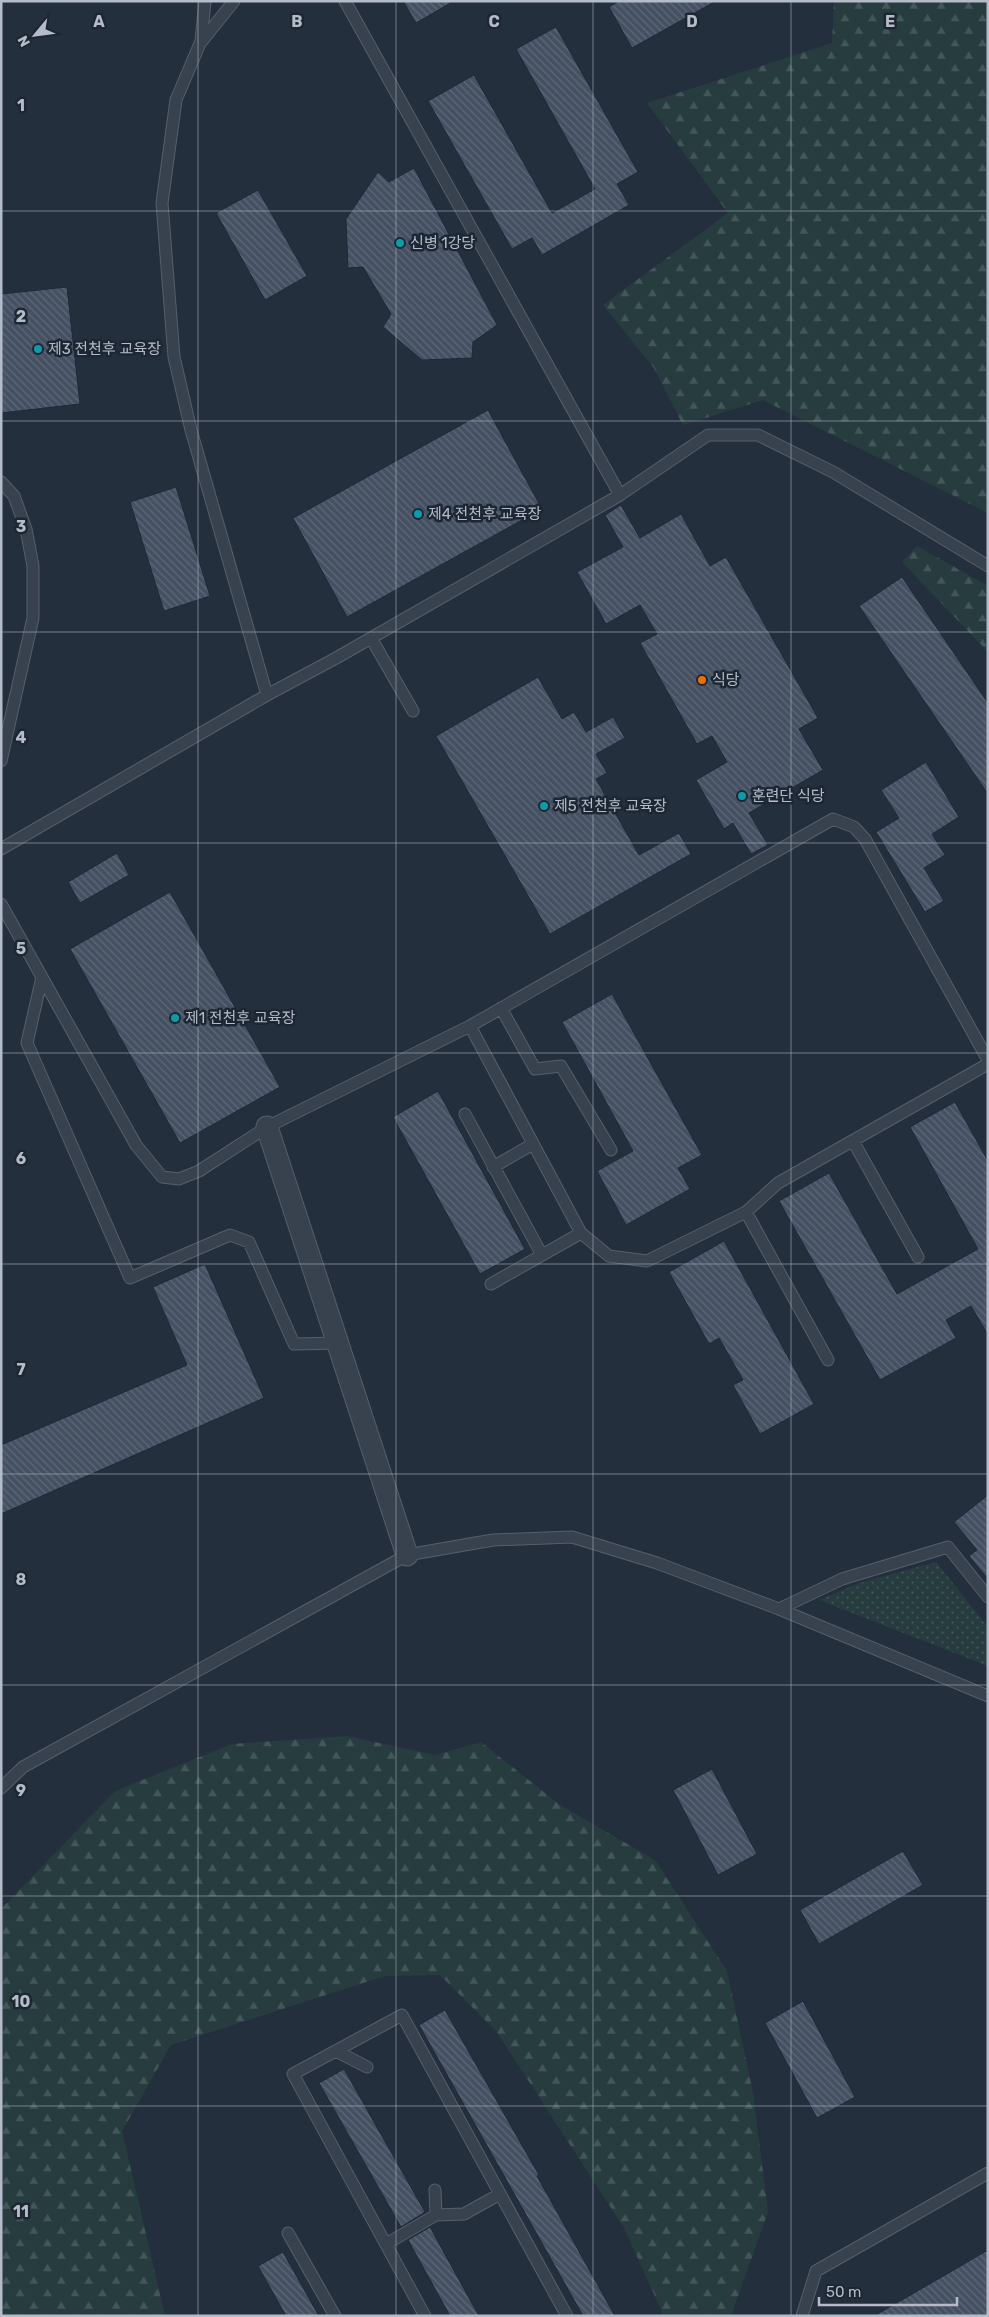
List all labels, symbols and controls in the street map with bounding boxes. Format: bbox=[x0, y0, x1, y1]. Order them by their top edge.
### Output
north arrow bbox=[10, 10, 60, 60]
text: A bbox=[93, 12, 105, 31]
text: B bbox=[291, 12, 303, 31]
text: C bbox=[488, 12, 500, 31]
text: D bbox=[686, 12, 698, 31]
text: E bbox=[885, 12, 895, 31]
text: N bbox=[14, 33, 34, 50]
text: 1 bbox=[17, 96, 25, 115]
place label: 신병 1강당 bbox=[410, 234, 475, 252]
marker: 신병 1강당 bbox=[394, 237, 406, 249]
text: 2 bbox=[16, 307, 26, 326]
place label: 제3 전천후 교육장 bbox=[48, 340, 161, 358]
marker: 제3 전천후 교육장 bbox=[32, 343, 44, 355]
place label: 제4 전천후 교육장 bbox=[428, 505, 541, 523]
marker: 제4 전천후 교육장 bbox=[412, 508, 424, 520]
text: 3 bbox=[16, 517, 26, 536]
place label: 식당 bbox=[712, 671, 740, 689]
marker: 식당 bbox=[696, 674, 708, 686]
text: 4 bbox=[16, 728, 27, 747]
place label: 훈련단 식당 bbox=[752, 787, 825, 805]
marker: 훈련단 식당 bbox=[736, 790, 748, 802]
place label: 제5 전천후 교육장 bbox=[554, 797, 667, 815]
marker: 제5 전천후 교육장 bbox=[538, 800, 550, 812]
text: 5 bbox=[16, 939, 26, 958]
place label: 제1 전천후 교육장 bbox=[185, 1009, 296, 1027]
marker: 제1 전천후 교육장 bbox=[169, 1012, 181, 1024]
text: 6 bbox=[16, 1149, 26, 1168]
text: 7 bbox=[16, 1360, 26, 1379]
text: 8 bbox=[16, 1570, 27, 1589]
text: 9 bbox=[16, 1781, 26, 1800]
text: 10 bbox=[12, 1992, 31, 2011]
text: 11 bbox=[13, 2202, 29, 2221]
scale bar bbox=[819, 2274, 956, 2306]
text: 50 m bbox=[826, 2283, 861, 2301]

